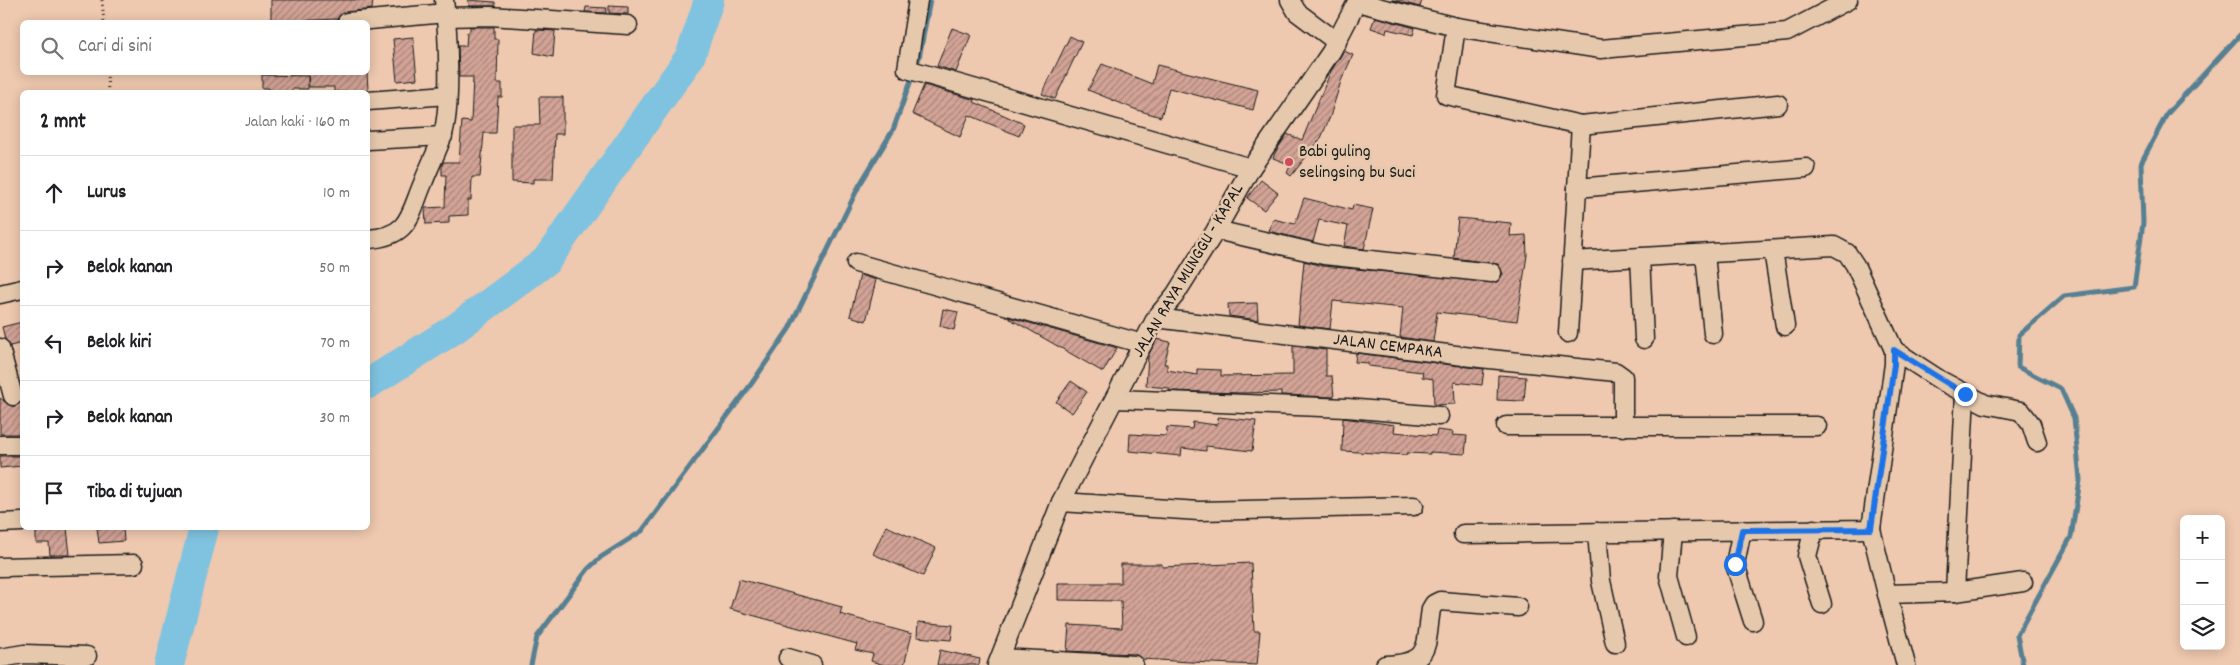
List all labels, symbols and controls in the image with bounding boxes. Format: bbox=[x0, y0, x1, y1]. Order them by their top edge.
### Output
search box bbox=[20, 20, 370, 75]
icon: search bbox=[38, 34, 66, 62]
text: Cari di sini bbox=[78, 34, 152, 61]
text: 2 mnt bbox=[40, 108, 86, 138]
text: Jalan kaki · 160 m bbox=[245, 111, 350, 134]
place label: Babi guling selingsing bu Suci bbox=[1299, 140, 1415, 186]
marker: Babi guling selingsing bu Suci bbox=[1283, 156, 1295, 168]
icon: ahead bbox=[40, 179, 68, 207]
street label: JALAN RAYA MUNGGU - KAPAL bbox=[1127, 179, 1251, 363]
text: Lurus bbox=[87, 180, 126, 207]
text: 10 m bbox=[323, 182, 350, 205]
icon: right bbox=[40, 254, 68, 282]
text: Belok kanan bbox=[87, 255, 173, 282]
text: 50 m bbox=[319, 257, 350, 280]
street label: JALAN CEMPAKA bbox=[1332, 328, 1444, 366]
icon: left bbox=[40, 329, 68, 357]
text: Belok kiri bbox=[87, 330, 151, 357]
text: 70 m bbox=[320, 332, 350, 355]
route end bbox=[1954, 383, 1977, 406]
icon: right bbox=[40, 404, 68, 432]
text: Belok kanan bbox=[87, 405, 173, 432]
text: 30 m bbox=[320, 407, 350, 430]
icon: arrive bbox=[40, 479, 68, 507]
text: Tiba di tujuan bbox=[87, 480, 182, 507]
map controls bbox=[2180, 515, 2225, 650]
button: + bbox=[2180, 515, 2225, 560]
route start bbox=[1724, 553, 1747, 576]
button: − bbox=[2180, 560, 2225, 605]
button: layers bbox=[2180, 605, 2225, 650]

